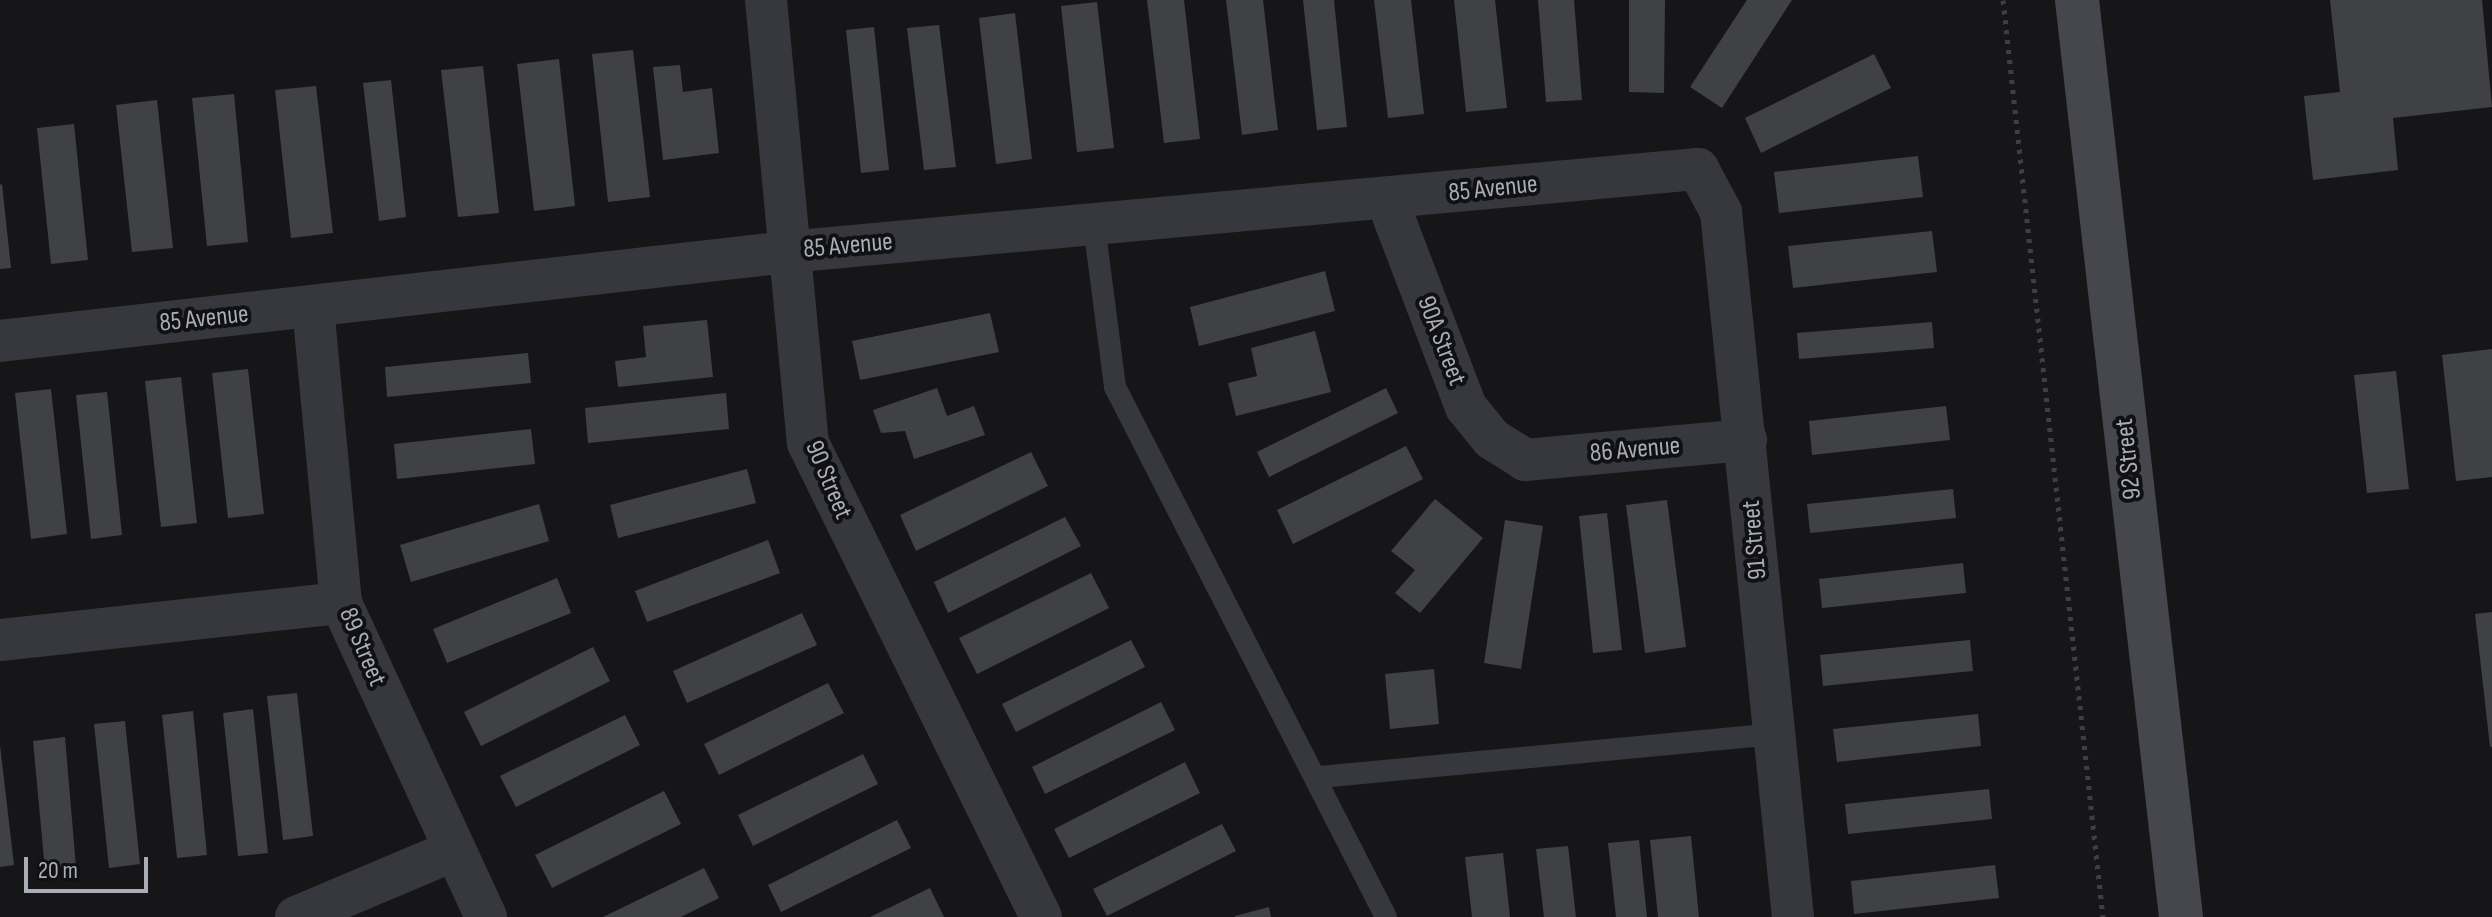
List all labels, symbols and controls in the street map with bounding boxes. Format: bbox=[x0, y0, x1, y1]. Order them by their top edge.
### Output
street label: 85 Avenue bbox=[1447, 169, 1539, 209]
street label: 85 Avenue bbox=[802, 227, 894, 265]
street label: 90A Street bbox=[1410, 292, 1472, 390]
street label: 85 Avenue bbox=[158, 299, 250, 339]
street label: 92 Street bbox=[2109, 417, 2149, 501]
street label: 86 Avenue bbox=[1589, 431, 1681, 469]
street label: 90 Street bbox=[798, 436, 858, 524]
street label: 91 Street bbox=[1736, 499, 1774, 581]
street label: 89 Street bbox=[332, 603, 392, 691]
scale bar bbox=[28, 841, 152, 891]
text: 20 m bbox=[38, 856, 78, 885]

